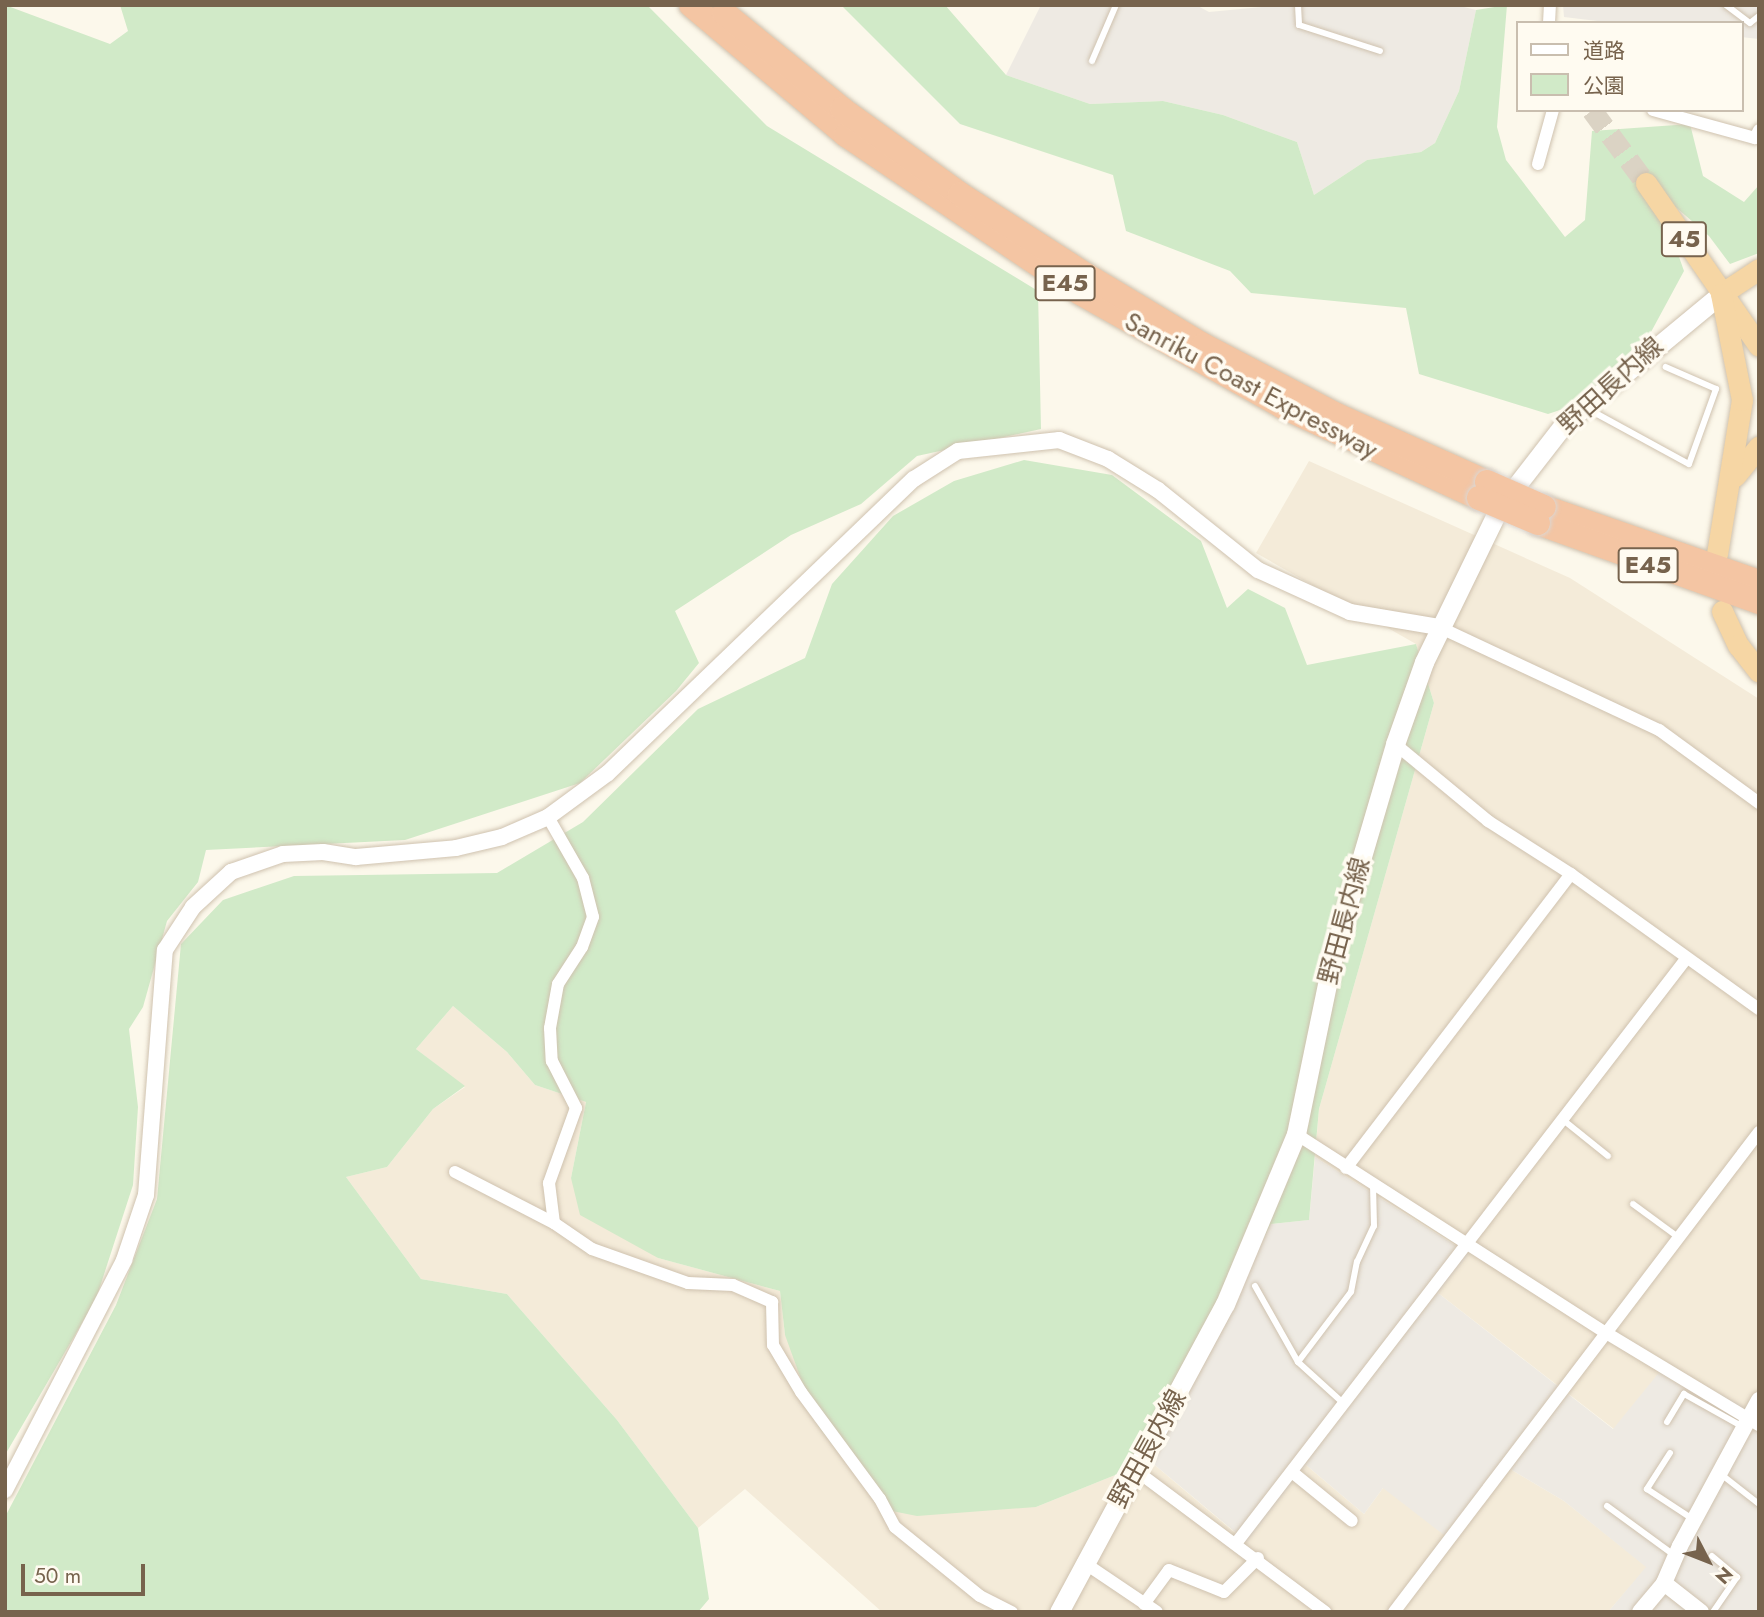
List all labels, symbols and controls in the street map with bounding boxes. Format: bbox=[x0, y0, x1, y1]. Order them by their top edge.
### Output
legend bbox=[1516, 21, 1743, 112]
text: 道路 bbox=[1583, 36, 1625, 66]
text: 公園 bbox=[1583, 71, 1625, 101]
road number: 45 bbox=[1660, 219, 1708, 260]
road number: E45 bbox=[1034, 262, 1096, 304]
street label: Sanriku Coast Expressway bbox=[1119, 306, 1383, 466]
street label: 野田長内線 bbox=[1552, 331, 1670, 441]
road number: E45 bbox=[1616, 544, 1680, 586]
street label: 野田長内線 bbox=[1313, 854, 1377, 988]
street label: 野田長内線 bbox=[1103, 1385, 1193, 1513]
north arrow bbox=[1673, 1526, 1743, 1596]
scale bar bbox=[24, 1550, 149, 1594]
text: 50 m bbox=[34, 1561, 81, 1591]
text: N bbox=[1709, 1561, 1739, 1590]

